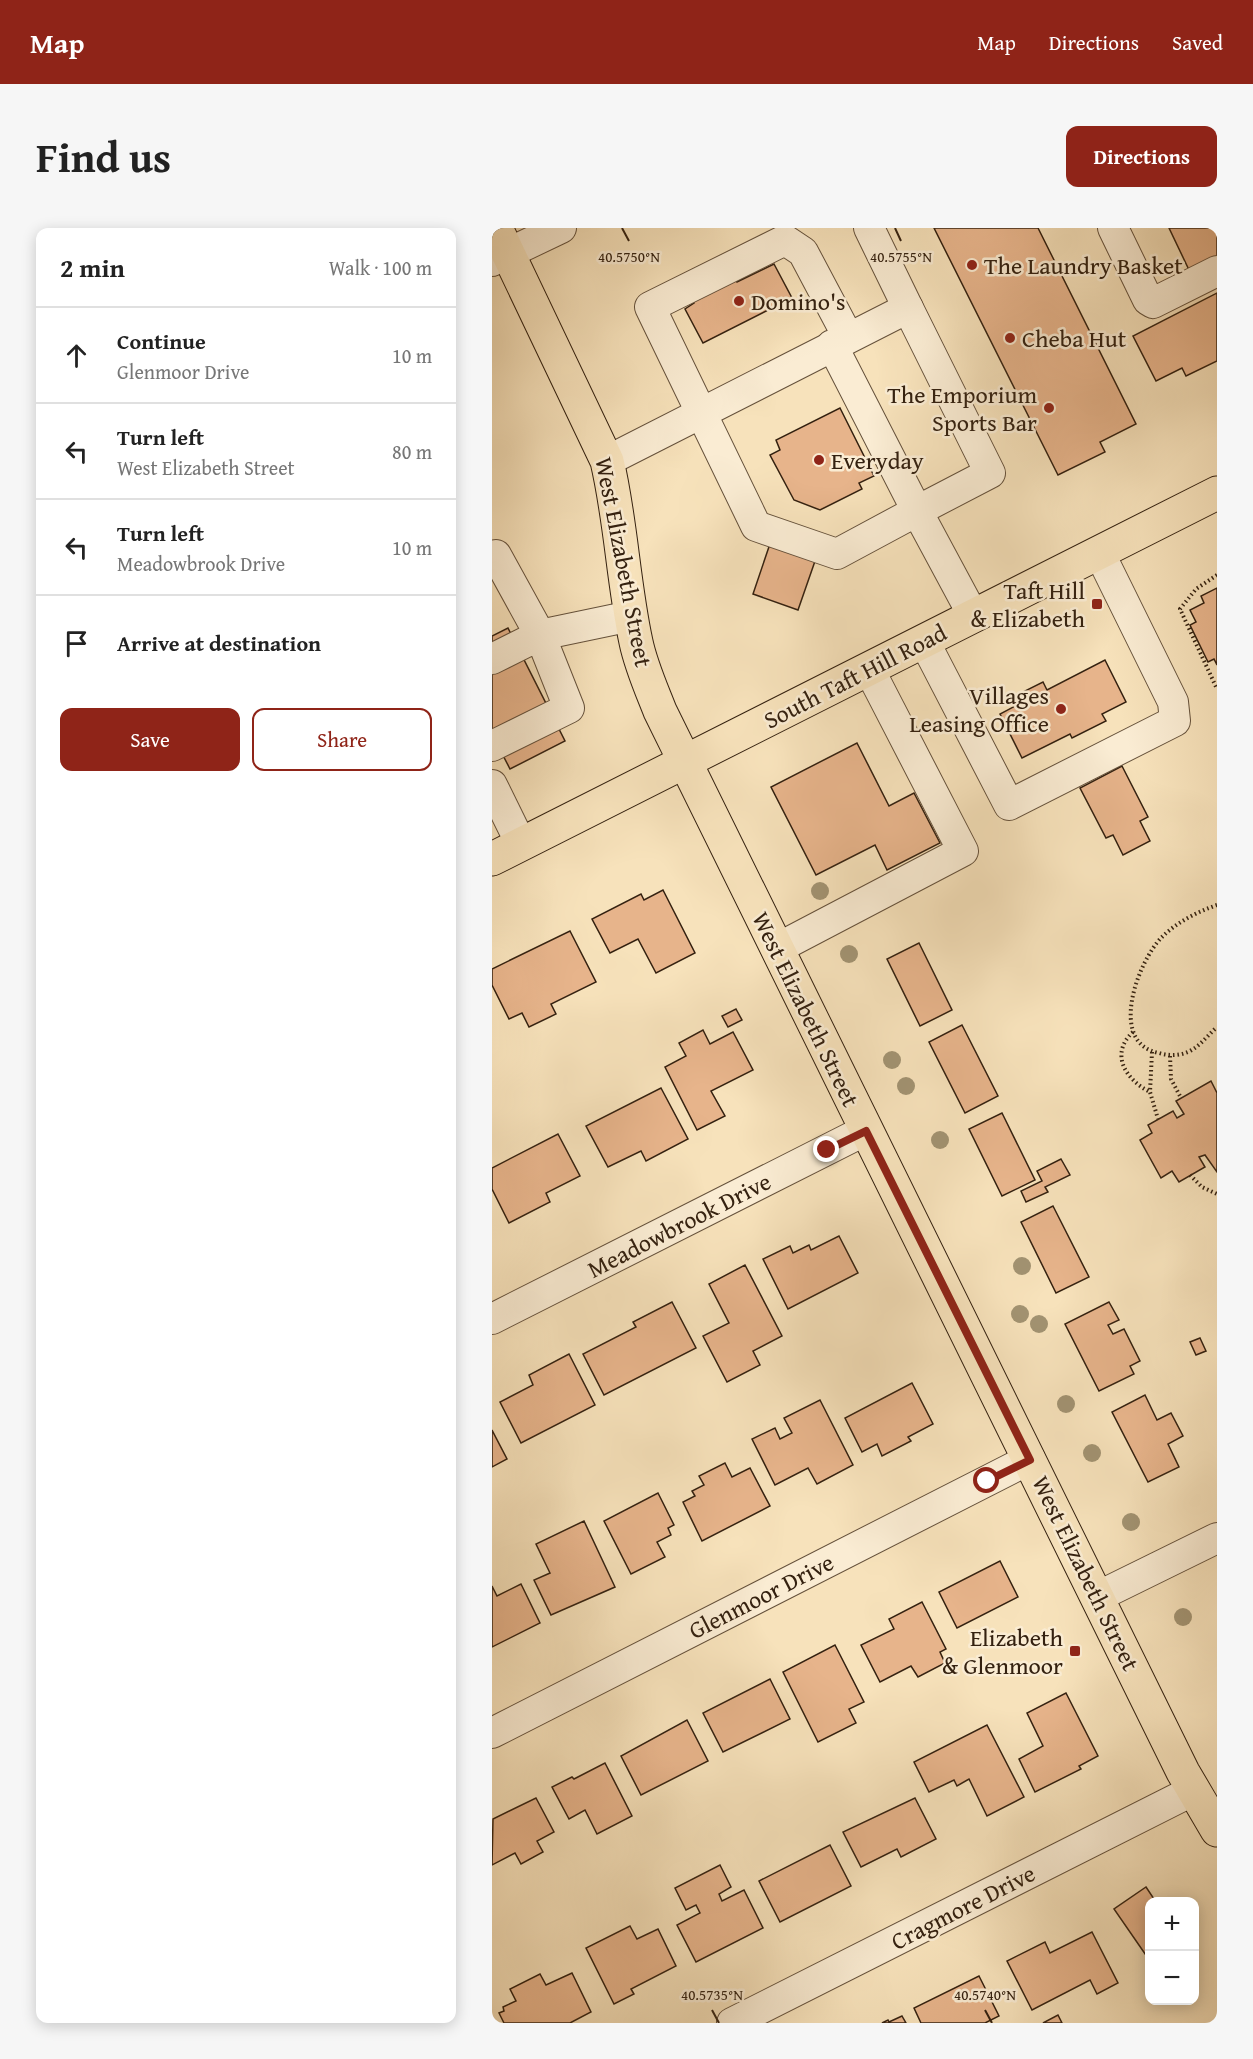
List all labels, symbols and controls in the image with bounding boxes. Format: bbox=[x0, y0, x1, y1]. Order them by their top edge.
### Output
text: Map bbox=[30, 22, 84, 63]
text: Map bbox=[977, 27, 1016, 58]
text: Directions bbox=[1049, 27, 1139, 58]
text: Saved bbox=[1172, 27, 1223, 58]
text: Find us bbox=[36, 126, 171, 187]
button: Directions bbox=[1066, 126, 1217, 187]
text: 40.5750°N bbox=[598, 246, 660, 267]
text: 40.5755°N bbox=[870, 246, 932, 267]
text: 2 min bbox=[60, 248, 125, 287]
place label: The Laundry Basket bbox=[984, 248, 1183, 283]
text: Walk · 100 m bbox=[329, 253, 432, 282]
marker: The Laundry Basket bbox=[965, 258, 979, 272]
place label: Domino's bbox=[751, 284, 846, 319]
marker: Domino's bbox=[732, 294, 746, 308]
place label: Cheba Hut bbox=[1022, 321, 1127, 356]
text: Continue bbox=[117, 325, 206, 357]
marker: Cheba Hut bbox=[1003, 331, 1017, 345]
icon: ahead bbox=[60, 339, 93, 372]
text: 10 m bbox=[392, 341, 432, 370]
text: Glenmoor Drive bbox=[117, 357, 249, 386]
place label: The Emporium Sports Bar bbox=[887, 377, 1037, 440]
marker: The Emporium Sports Bar bbox=[1042, 401, 1056, 415]
text: Turn left bbox=[117, 421, 204, 453]
icon: left bbox=[60, 435, 93, 468]
text: 80 m bbox=[392, 437, 432, 466]
place label: Everyday bbox=[831, 443, 924, 478]
text: West Elizabeth Street bbox=[117, 453, 295, 482]
marker: Everyday bbox=[812, 453, 826, 467]
street label: West Elizabeth Street bbox=[586, 454, 662, 670]
text: Turn left bbox=[117, 517, 204, 549]
icon: left bbox=[60, 531, 93, 564]
text: 10 m bbox=[392, 533, 432, 562]
text: Meadowbrook Drive bbox=[117, 549, 285, 578]
place label: Taft Hill & Elizabeth bbox=[970, 573, 1086, 636]
marker: Taft Hill & Elizabeth bbox=[1090, 597, 1104, 611]
street label: South Taft Hill Road bbox=[757, 615, 953, 737]
icon: arrive bbox=[60, 627, 93, 660]
text: Arrive at destination bbox=[117, 627, 321, 659]
place label: Villages Leasing Office bbox=[909, 678, 1049, 741]
marker: Villages Leasing Office bbox=[1054, 702, 1068, 716]
button: Save bbox=[60, 708, 240, 771]
button: Share bbox=[252, 708, 432, 771]
street label: West Elizabeth Street bbox=[744, 906, 869, 1113]
route end bbox=[813, 1136, 839, 1162]
street label: Meadowbrook Drive bbox=[581, 1164, 777, 1286]
route start bbox=[973, 1467, 999, 1493]
street label: West Elizabeth Street bbox=[1024, 1470, 1149, 1677]
street label: Glenmoor Drive bbox=[682, 1544, 840, 1648]
place label: Elizabeth & Glenmoor bbox=[942, 1620, 1064, 1683]
marker: Elizabeth & Glenmoor bbox=[1068, 1644, 1082, 1658]
street label: Cragmore Drive bbox=[885, 1856, 1041, 1958]
map controls bbox=[1145, 1897, 1199, 2005]
button: + bbox=[1145, 1897, 1199, 1951]
button: − bbox=[1145, 1951, 1199, 2005]
text: 40.5735°N bbox=[681, 1984, 743, 2005]
text: 40.5740°N bbox=[954, 1984, 1016, 2005]

